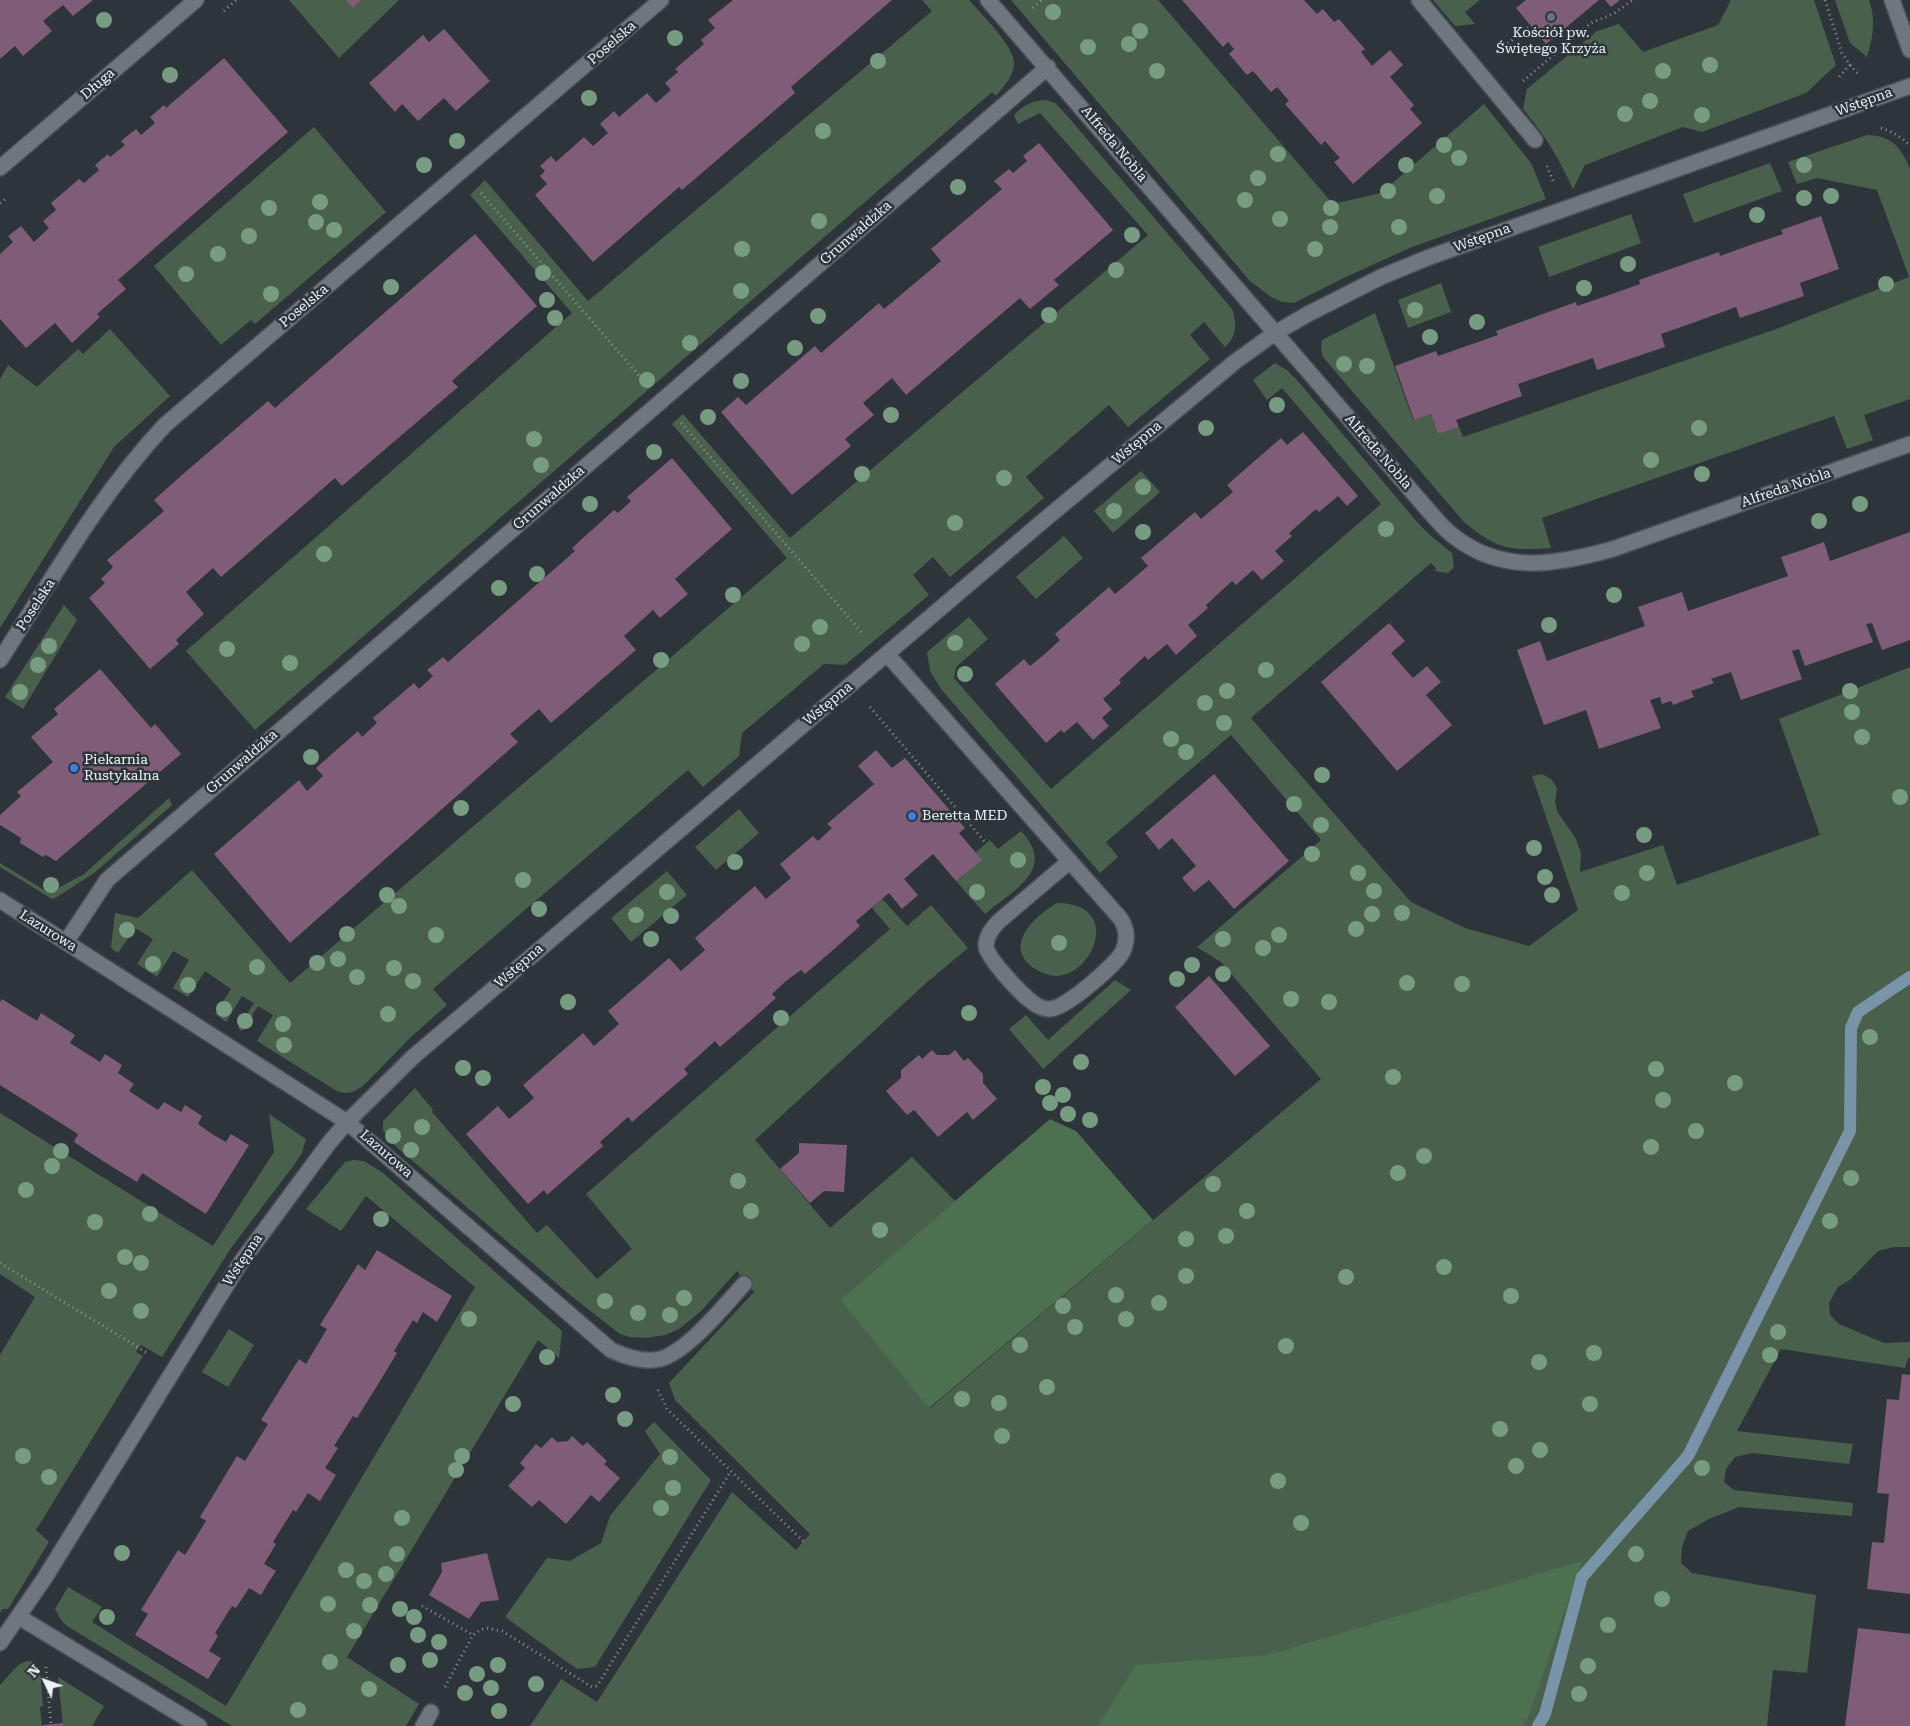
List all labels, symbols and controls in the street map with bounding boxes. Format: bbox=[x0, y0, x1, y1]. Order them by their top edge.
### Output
marker: Kościół pw. Świętego Krzyża bbox=[1545, 11, 1557, 23]
street label: Poselska bbox=[584, 18, 640, 68]
place label: Kościół pw. Świętego Krzyża bbox=[1496, 25, 1606, 58]
street label: Długa bbox=[78, 65, 118, 103]
street label: Wstępna bbox=[1833, 84, 1895, 120]
street label: Alfreda Nobla bbox=[1077, 103, 1151, 185]
street label: Grunwaldzka bbox=[817, 197, 895, 269]
street label: Wstępna bbox=[1451, 220, 1513, 256]
street label: Poselska bbox=[276, 281, 332, 331]
street label: Alfreda Nobla bbox=[1341, 411, 1415, 493]
street label: Wstępna bbox=[1109, 418, 1165, 468]
street label: Grunwaldzka bbox=[510, 462, 588, 534]
street label: Alfreda Nobla bbox=[1739, 465, 1833, 511]
street label: Poselska bbox=[13, 576, 59, 634]
street label: Wstępna bbox=[800, 679, 856, 729]
street label: Grunwaldzka bbox=[203, 726, 281, 798]
place label: Piekarnia Rustykalna bbox=[84, 752, 159, 784]
marker: Piekarnia Rustykalna bbox=[68, 762, 80, 774]
place label: Beretta MED bbox=[922, 808, 1007, 824]
marker: Beretta MED bbox=[906, 810, 918, 822]
street label: Lazurowa bbox=[16, 907, 80, 955]
street label: Wstępna bbox=[491, 940, 547, 992]
street label: Lazurowa bbox=[356, 1126, 416, 1182]
street label: Wstępna bbox=[220, 1231, 266, 1289]
north arrow bbox=[20, 1656, 70, 1706]
text: N bbox=[24, 1662, 43, 1680]

